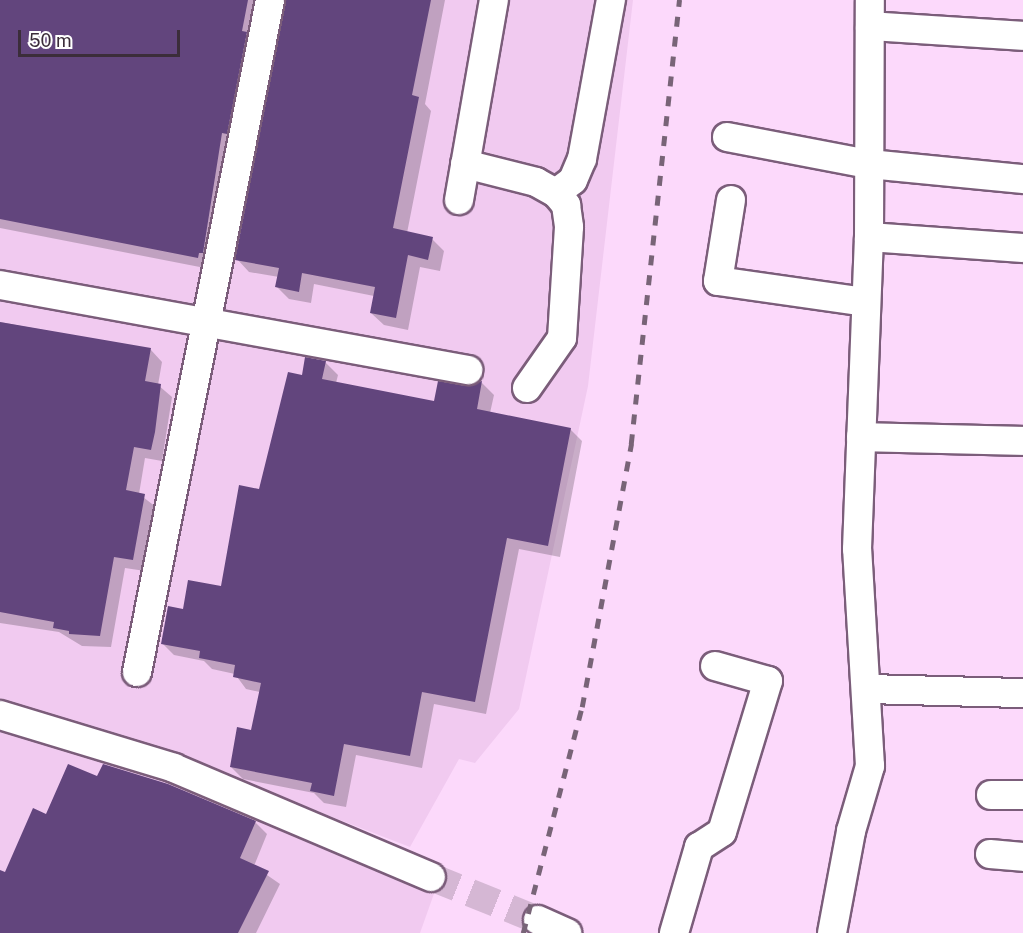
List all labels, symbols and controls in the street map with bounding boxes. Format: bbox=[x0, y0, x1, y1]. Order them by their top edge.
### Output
scale bar bbox=[21, 18, 183, 56]
text: 50 m bbox=[29, 30, 72, 51]

